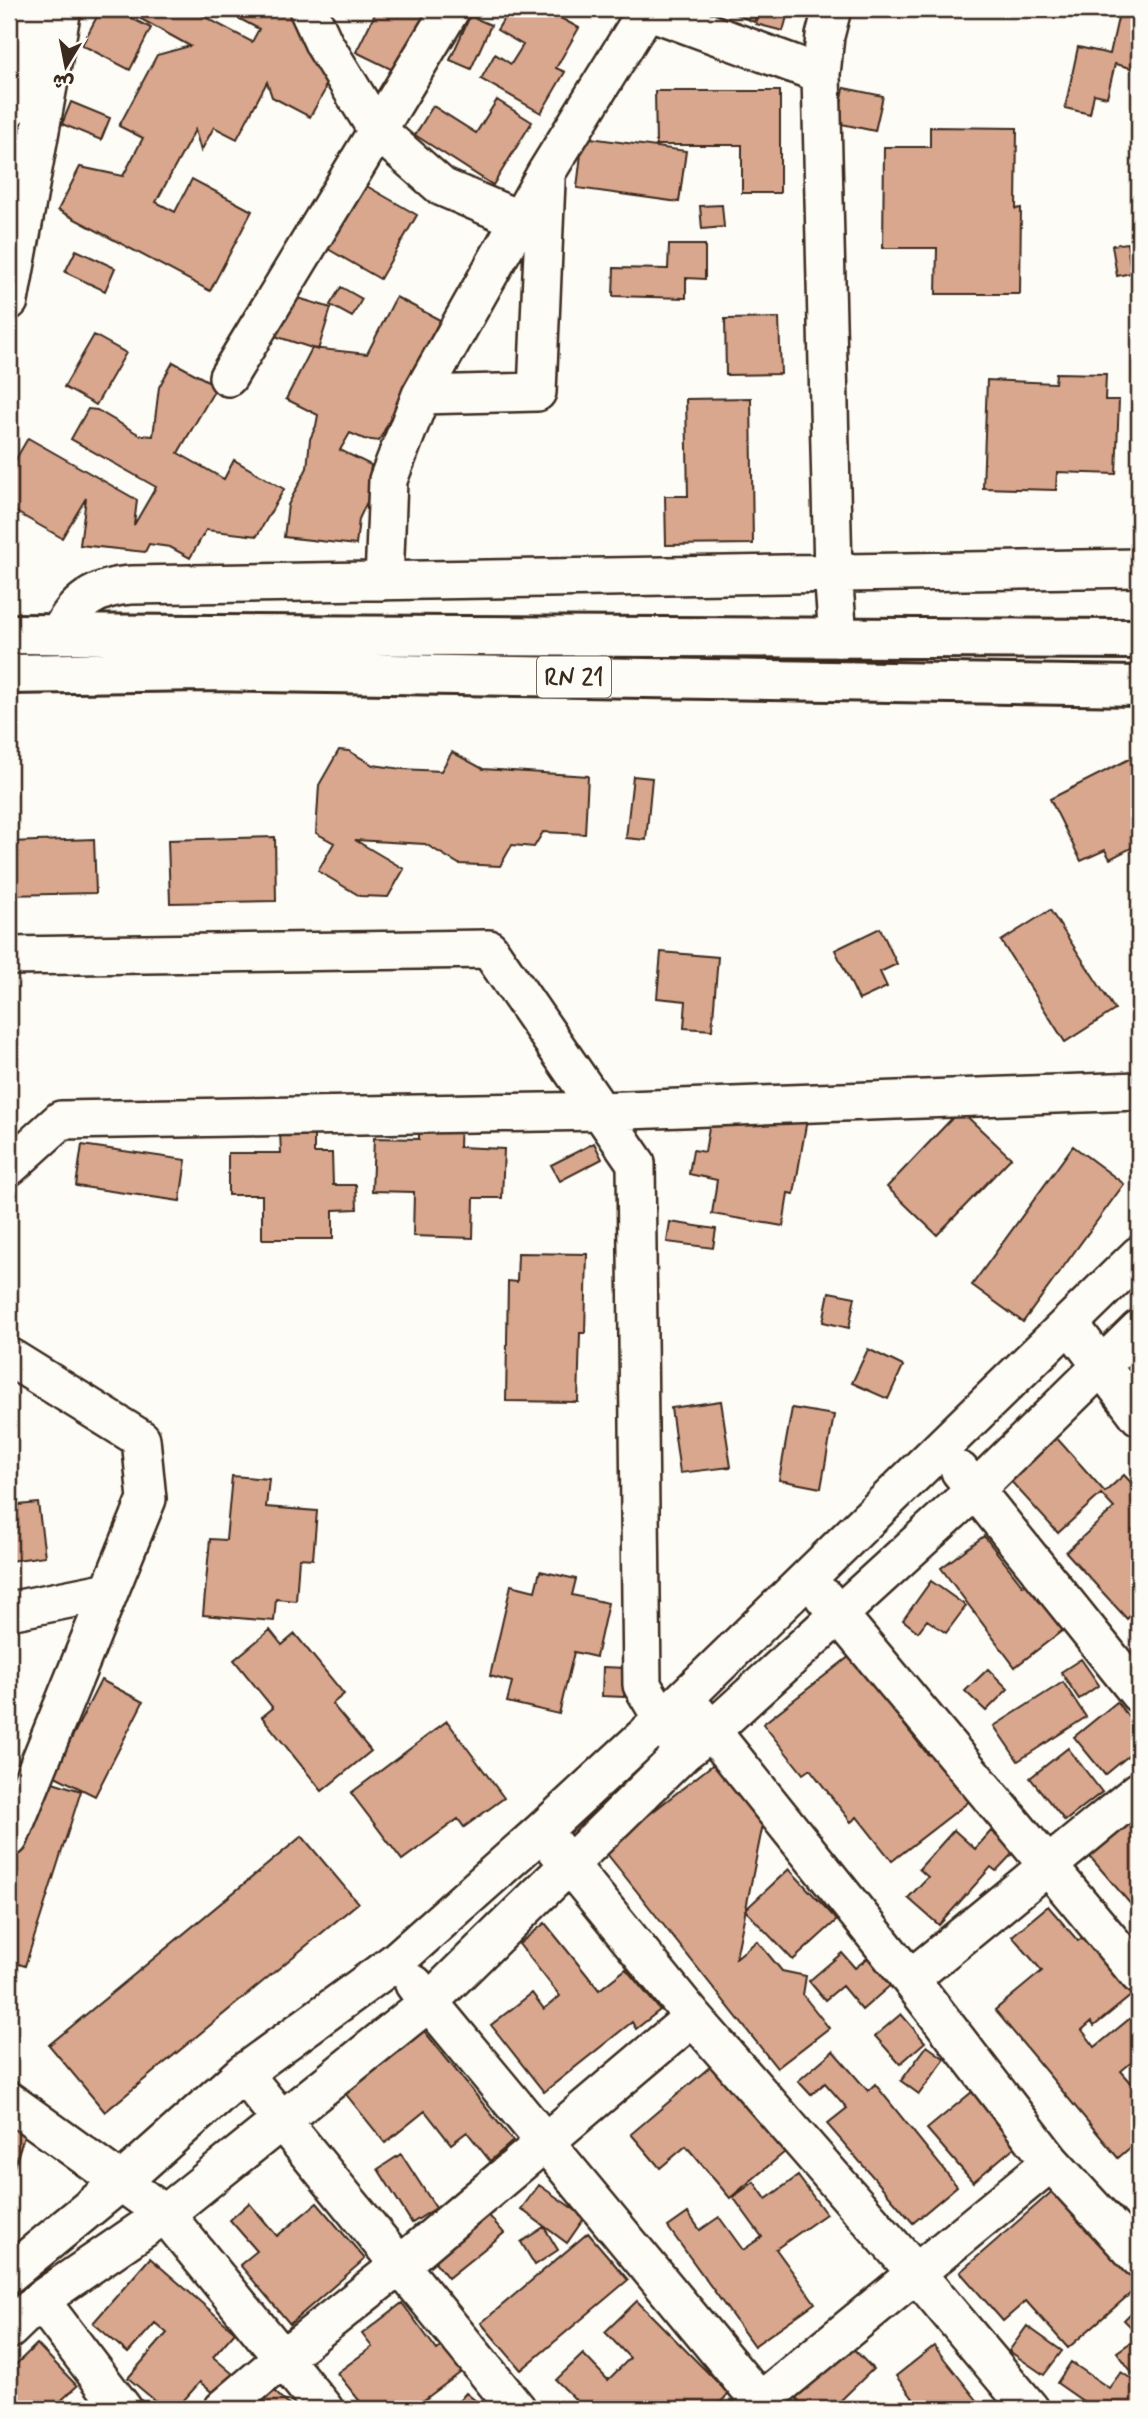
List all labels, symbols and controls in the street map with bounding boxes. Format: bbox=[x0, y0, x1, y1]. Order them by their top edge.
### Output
north arrow bbox=[32, 32, 102, 102]
text: ش bbox=[51, 67, 76, 95]
road number: RN 21 bbox=[537, 656, 611, 698]

